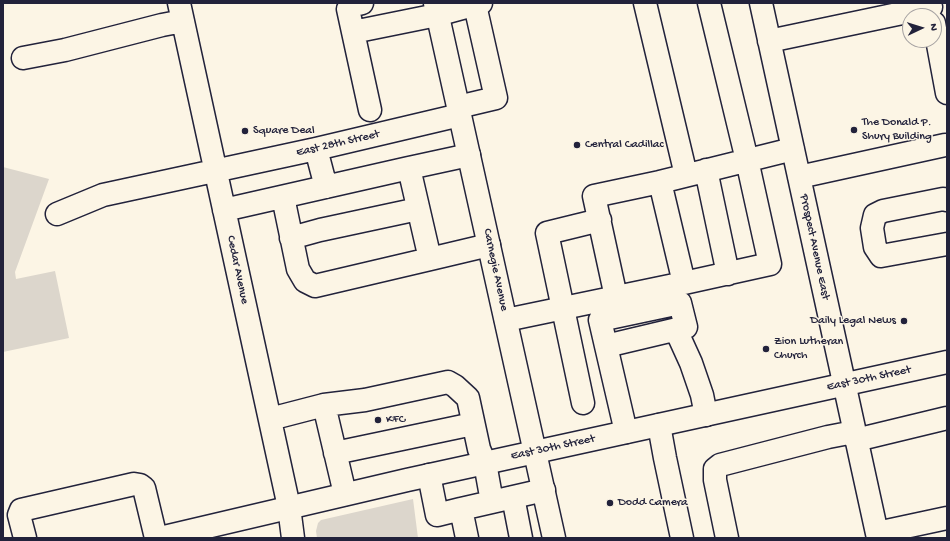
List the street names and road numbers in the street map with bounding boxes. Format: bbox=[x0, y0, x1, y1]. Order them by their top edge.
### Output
street label: East 28th Street bbox=[295, 127, 381, 161]
street label: Prospect Avenue East bbox=[796, 193, 832, 301]
street label: Carnegie Avenue bbox=[479, 227, 511, 313]
street label: Cedar Avenue bbox=[223, 234, 251, 306]
street label: East 30th Street bbox=[826, 363, 912, 395]
street label: East 30th Street bbox=[510, 432, 596, 464]

